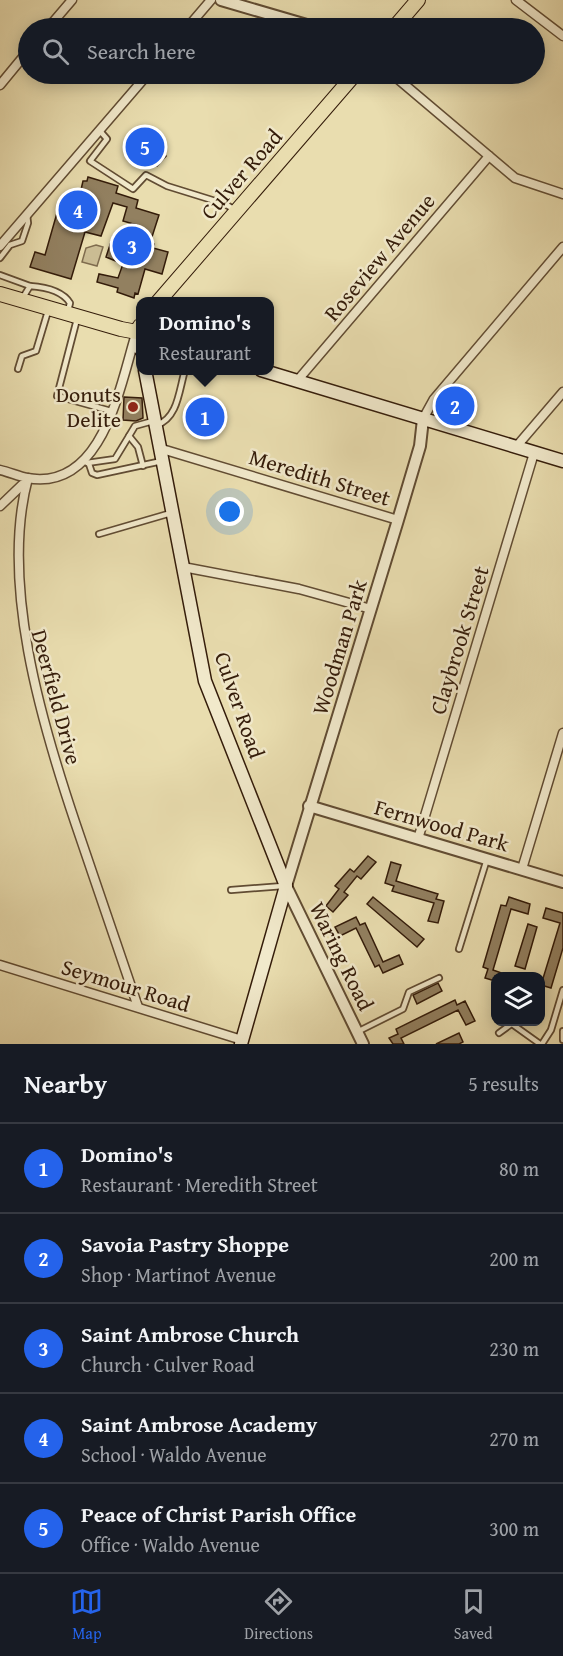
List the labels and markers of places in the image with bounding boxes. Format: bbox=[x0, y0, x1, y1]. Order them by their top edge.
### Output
pin: 5 bbox=[126, 124, 164, 170]
pin: 4 bbox=[58, 188, 98, 232]
pin: 3 bbox=[112, 224, 152, 268]
place label: Donuts Delite bbox=[56, 378, 121, 435]
pin: 2 bbox=[436, 384, 474, 428]
pin: 1 bbox=[186, 394, 224, 440]
marker: Donuts Delite bbox=[126, 400, 140, 414]

